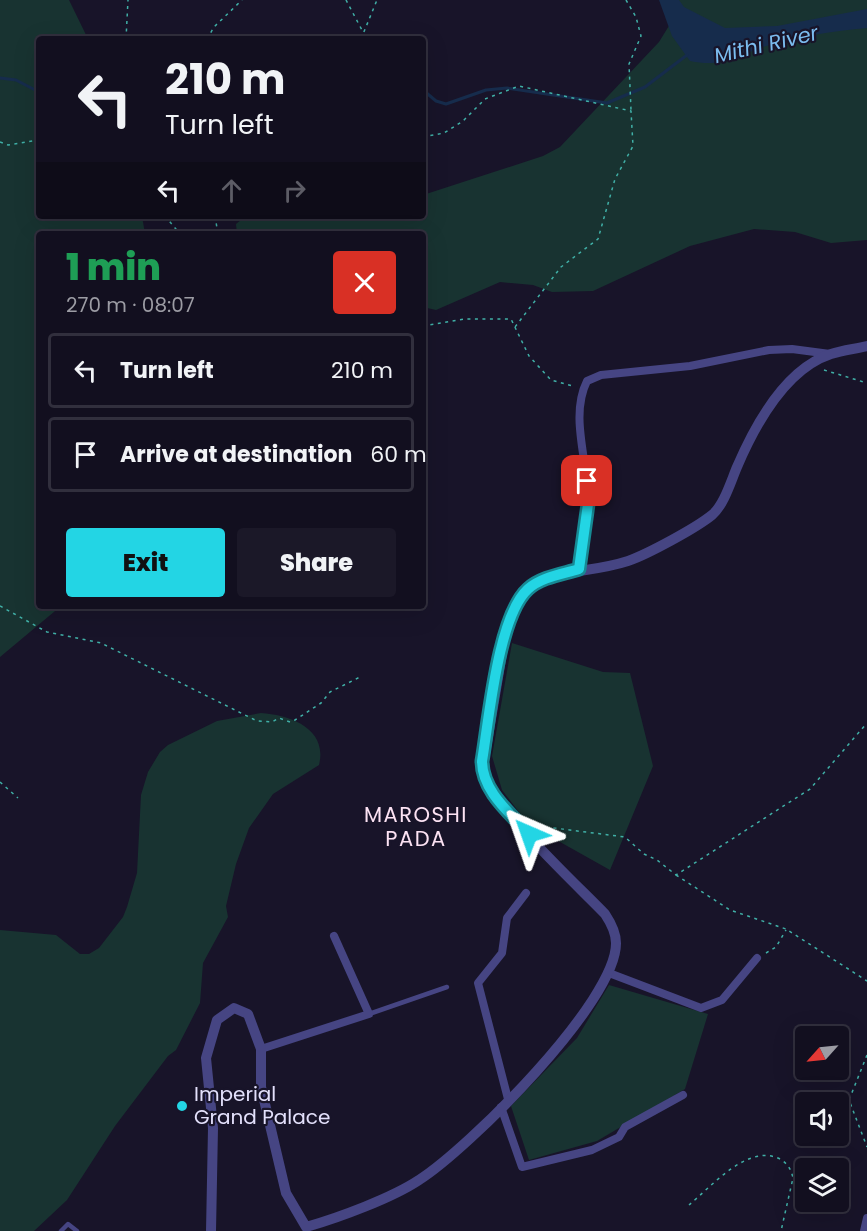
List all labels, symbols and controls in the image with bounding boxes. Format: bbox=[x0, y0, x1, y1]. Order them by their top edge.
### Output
water label: Mithi River bbox=[711, 18, 822, 70]
text: 210 m bbox=[165, 50, 286, 109]
icon: left bbox=[66, 60, 144, 138]
text: Turn left bbox=[165, 106, 274, 143]
icon: left bbox=[152, 174, 185, 207]
icon: ahead bbox=[215, 174, 248, 207]
icon: right bbox=[278, 174, 311, 207]
text: 1 min bbox=[66, 242, 161, 293]
button: close bbox=[333, 251, 396, 314]
text: 270 m · 08:07 bbox=[66, 291, 195, 319]
icon: left bbox=[69, 354, 102, 387]
text: Turn left bbox=[120, 355, 214, 386]
text: 210 m bbox=[331, 355, 393, 386]
icon: arrive bbox=[69, 438, 102, 471]
text: Arrive at destination bbox=[120, 439, 352, 470]
text: 60 m bbox=[370, 439, 427, 470]
pin bbox=[561, 455, 612, 506]
icon: arrive bbox=[570, 464, 603, 497]
button: Exit bbox=[66, 528, 225, 597]
button: Share bbox=[237, 528, 396, 597]
district label: MAROSHI PADA bbox=[364, 800, 468, 853]
position arrow bbox=[497, 802, 561, 866]
north arrow bbox=[795, 1026, 849, 1080]
map controls bbox=[795, 1026, 849, 1212]
place label: Imperial Grand Palace bbox=[194, 1080, 330, 1131]
button: sound bbox=[795, 1092, 849, 1146]
marker: Imperial Grand Palace bbox=[175, 1099, 189, 1113]
button: layers bbox=[795, 1158, 849, 1212]

